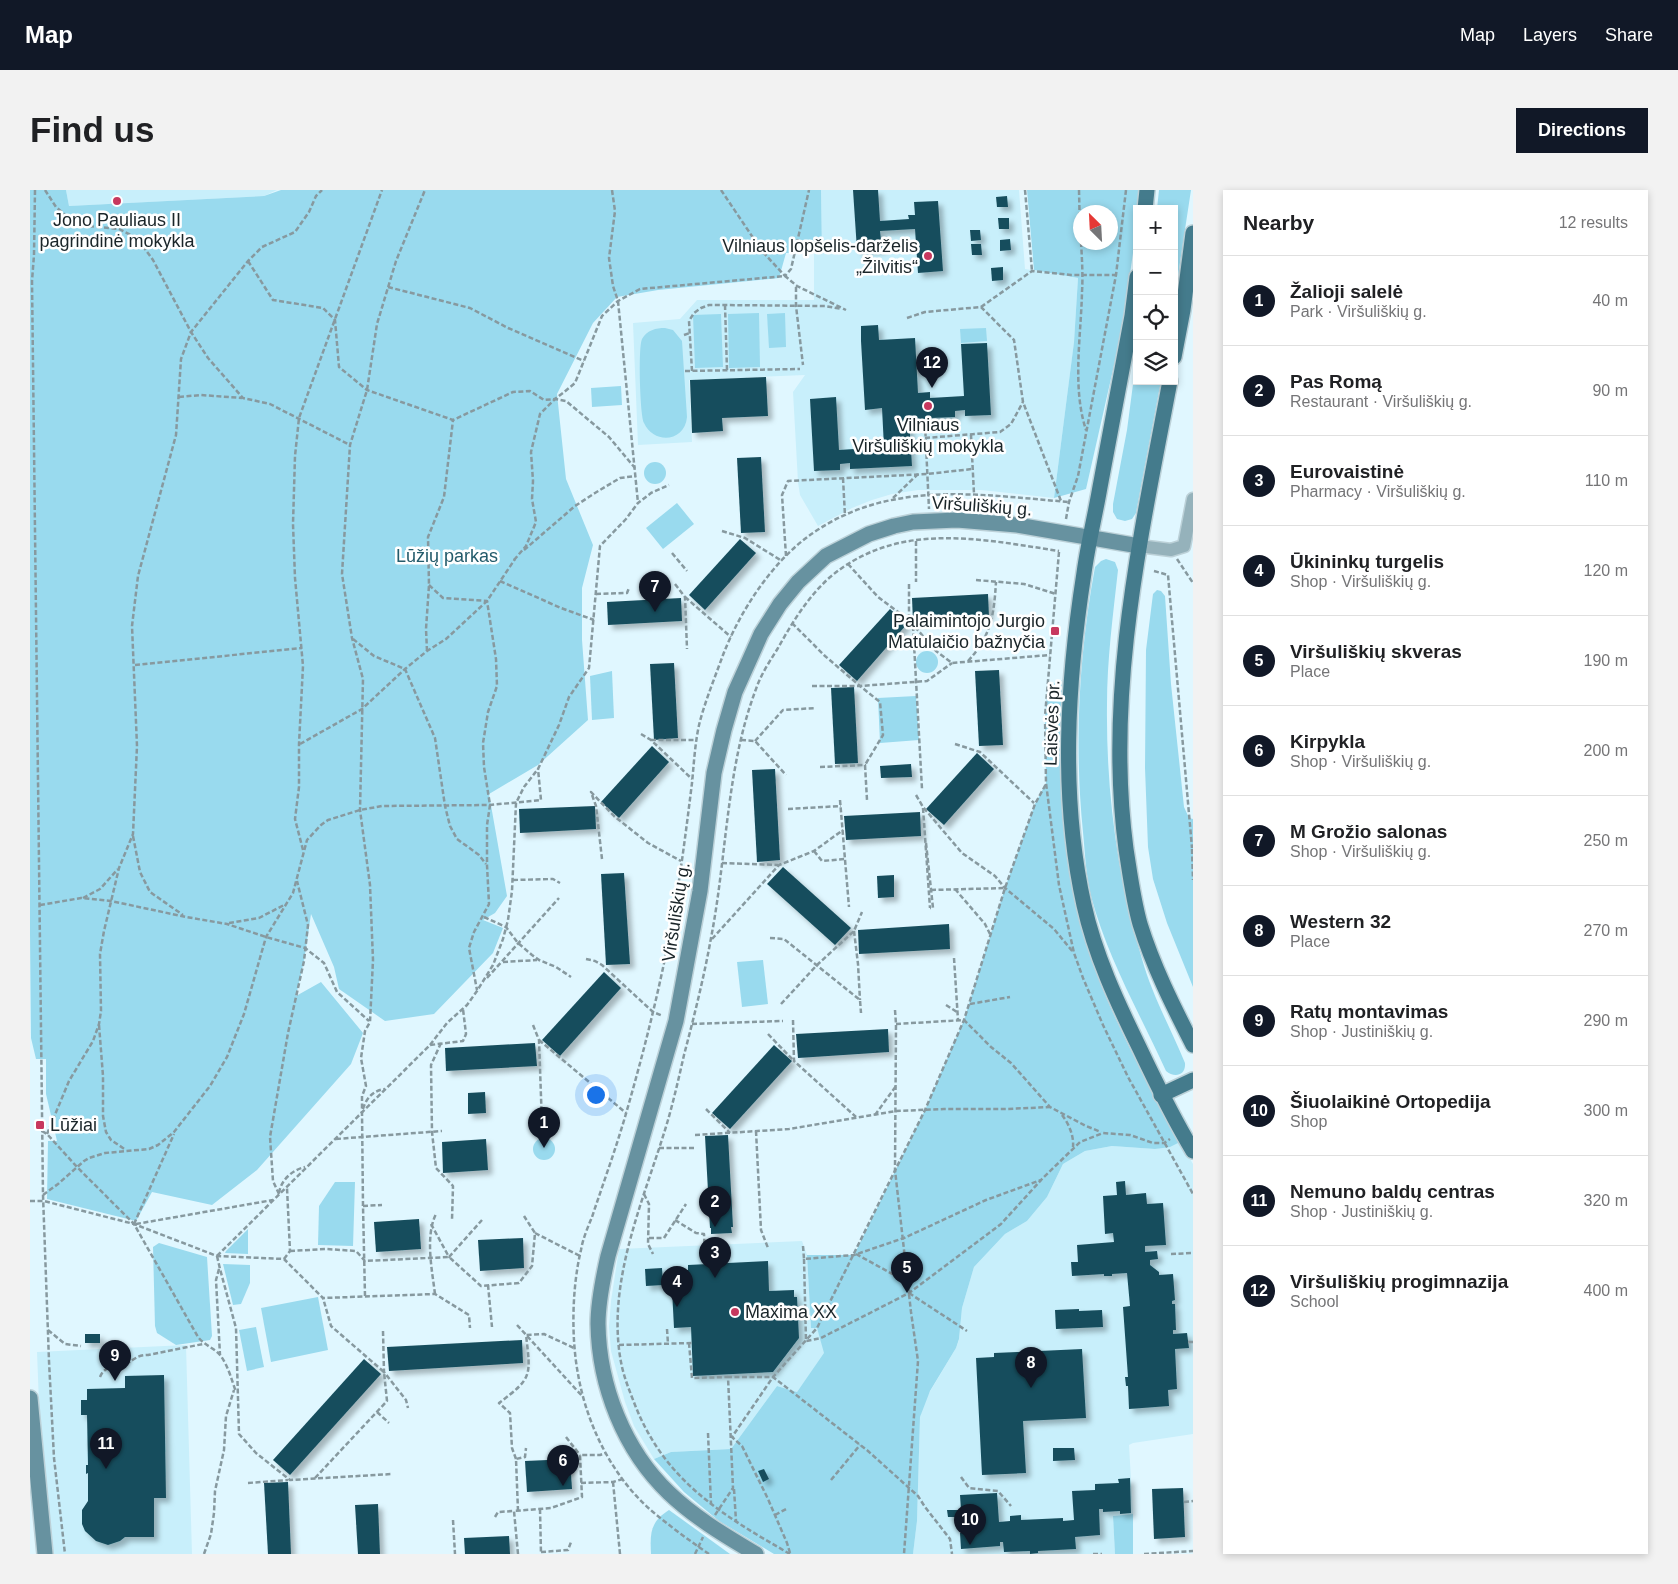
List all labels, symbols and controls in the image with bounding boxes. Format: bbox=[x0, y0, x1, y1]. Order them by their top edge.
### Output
text: Map bbox=[25, 21, 73, 48]
text: Map bbox=[1460, 25, 1495, 45]
text: Layers bbox=[1523, 25, 1577, 45]
text: Share bbox=[1605, 25, 1653, 45]
button: Directions bbox=[1516, 108, 1648, 153]
text: Find us bbox=[30, 110, 154, 149]
marker: Jono Pauliaus II pagrindinė mokykla bbox=[111, 195, 123, 207]
north arrow bbox=[1073, 205, 1118, 250]
map controls bbox=[1133, 205, 1178, 385]
button: + bbox=[1133, 205, 1178, 250]
place label: Jono Pauliaus II pagrindinė mokykla bbox=[39, 210, 196, 251]
text: Nearby bbox=[1243, 211, 1314, 234]
text: 12 results bbox=[1559, 214, 1628, 231]
place label: Vilniaus lopšelis-darželis „Žilvitis“ bbox=[722, 236, 918, 277]
marker: Vilniaus lopšelis-darželis „Žilvitis“ bbox=[922, 250, 934, 262]
button: − bbox=[1133, 250, 1178, 295]
text: Žalioji salelė bbox=[1290, 281, 1403, 302]
text: 1 bbox=[1255, 292, 1263, 309]
text: 40 m bbox=[1592, 292, 1628, 309]
button: locate bbox=[1133, 295, 1178, 340]
text: Park · Viršuliškių g. bbox=[1290, 303, 1427, 320]
button: layers bbox=[1133, 340, 1178, 385]
pin: 12 bbox=[916, 347, 948, 388]
text: Pas Romą bbox=[1290, 371, 1382, 392]
text: 2 bbox=[1255, 382, 1263, 399]
text: 90 m bbox=[1592, 382, 1628, 399]
text: Restaurant · Viršuliškių g. bbox=[1290, 393, 1472, 410]
marker: Vilniaus Viršuliškių mokykla bbox=[922, 400, 934, 412]
place label: Vilniaus Viršuliškių mokykla bbox=[852, 415, 1005, 456]
text: Eurovaistinė bbox=[1290, 461, 1404, 482]
text: 3 bbox=[1255, 472, 1263, 489]
text: 110 m bbox=[1585, 472, 1628, 489]
text: Pharmacy · Viršuliškių g. bbox=[1290, 483, 1466, 500]
street label: Viršuliškių g. bbox=[931, 493, 1033, 519]
park label: Lūžių parkas bbox=[396, 546, 498, 566]
text: Ūkininkų turgelis bbox=[1290, 551, 1444, 572]
text: 4 bbox=[1255, 562, 1263, 579]
text: 120 m bbox=[1584, 562, 1628, 579]
pin: 7 bbox=[639, 571, 671, 612]
text: Shop · Viršuliškių g. bbox=[1290, 573, 1431, 590]
place label: Palaimintojo Jurgio Matulaičio bažnyčia bbox=[888, 611, 1046, 652]
marker: Palaimintojo Jurgio Matulaičio bažnyčia bbox=[1049, 625, 1061, 637]
text: Viršuliškių skveras bbox=[1290, 641, 1462, 662]
text: 5 bbox=[1255, 652, 1263, 669]
text: 190 m bbox=[1584, 652, 1628, 669]
text: Place bbox=[1290, 663, 1330, 680]
street label: Laisvės pr. bbox=[1041, 680, 1063, 766]
text: Kirpykla bbox=[1290, 731, 1365, 752]
text: 6 bbox=[1255, 742, 1263, 759]
text: 200 m bbox=[1584, 742, 1628, 759]
text: Shop · Viršuliškių g. bbox=[1290, 753, 1431, 770]
text: M Grožio salonas bbox=[1290, 821, 1447, 842]
text: 7 bbox=[1255, 832, 1263, 849]
text: 250 m bbox=[1584, 832, 1628, 849]
text: Shop · Viršuliškių g. bbox=[1290, 843, 1431, 860]
street label: Viršuliškių g. bbox=[658, 861, 694, 963]
text: Western 32 bbox=[1290, 911, 1391, 932]
text: 8 bbox=[1255, 922, 1263, 939]
text: 270 m bbox=[1584, 922, 1628, 939]
text: Place bbox=[1290, 933, 1330, 950]
text: Ratų montavimas bbox=[1290, 1001, 1448, 1022]
text: 9 bbox=[1255, 1012, 1263, 1029]
text: 290 m bbox=[1584, 1012, 1628, 1029]
text: Shop · Justiniškių g. bbox=[1290, 1023, 1433, 1040]
your location bbox=[583, 1082, 609, 1108]
text: Šiuolaikinė Ortopedija bbox=[1290, 1091, 1491, 1112]
text: 10 bbox=[1250, 1102, 1268, 1119]
text: 300 m bbox=[1584, 1102, 1628, 1119]
pin: 1 bbox=[528, 1107, 560, 1148]
text: Shop bbox=[1290, 1113, 1327, 1130]
place label: Lūžiai bbox=[50, 1115, 97, 1135]
marker: Lūžiai bbox=[34, 1119, 46, 1131]
text: Nemuno baldų centras bbox=[1290, 1181, 1495, 1202]
pin: 2 bbox=[699, 1186, 731, 1227]
text: 11 bbox=[1251, 1192, 1267, 1209]
text: 320 m bbox=[1584, 1192, 1628, 1209]
text: Shop · Justiniškių g. bbox=[1290, 1203, 1433, 1220]
pin: 3 bbox=[699, 1237, 731, 1278]
pin: 5 bbox=[891, 1252, 923, 1293]
pin: 4 bbox=[661, 1266, 693, 1307]
text: Viršuliškių progimnazija bbox=[1290, 1271, 1508, 1292]
text: 12 bbox=[1250, 1282, 1268, 1299]
text: 400 m bbox=[1584, 1282, 1628, 1299]
text: School bbox=[1290, 1293, 1339, 1310]
place label: Maxima XX bbox=[745, 1302, 837, 1322]
marker: Maxima XX bbox=[729, 1306, 741, 1318]
pin: 9 bbox=[99, 1340, 131, 1381]
pin: 8 bbox=[1015, 1347, 1047, 1388]
pin: 11 bbox=[90, 1428, 122, 1469]
pin: 6 bbox=[547, 1445, 579, 1486]
pin: 10 bbox=[954, 1504, 986, 1545]

